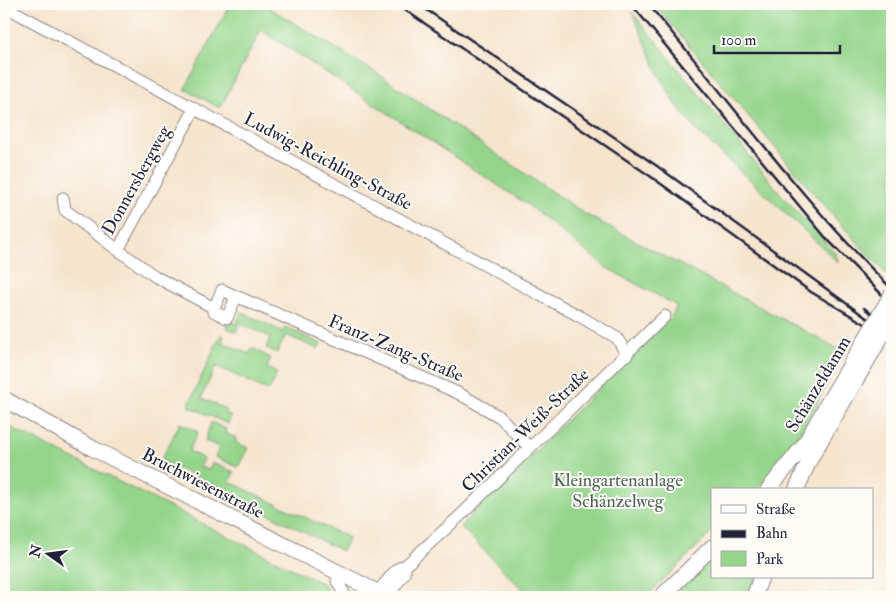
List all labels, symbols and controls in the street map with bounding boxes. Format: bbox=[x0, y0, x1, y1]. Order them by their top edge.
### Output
scale bar bbox=[714, 22, 840, 54]
text: 100 m bbox=[721, 31, 757, 50]
street label: Ludwig-Reichling-Straße bbox=[240, 107, 416, 216]
street label: Donnersbergweg bbox=[97, 121, 177, 239]
street label: Franz-Zang-Straße bbox=[325, 310, 467, 387]
street label: Schänzeldamm bbox=[781, 332, 856, 437]
street label: Christian-Weiß-Straße bbox=[457, 363, 594, 497]
street label: Bruchwiesenstraße bbox=[138, 443, 268, 524]
park label: Kleingartenanlage Schänzelweg bbox=[553, 469, 683, 513]
legend bbox=[711, 488, 874, 578]
text: Straße bbox=[756, 500, 795, 519]
text: Bahn bbox=[756, 524, 788, 543]
north arrow bbox=[22, 528, 72, 578]
text: N bbox=[26, 542, 46, 560]
text: Park bbox=[756, 550, 783, 569]

